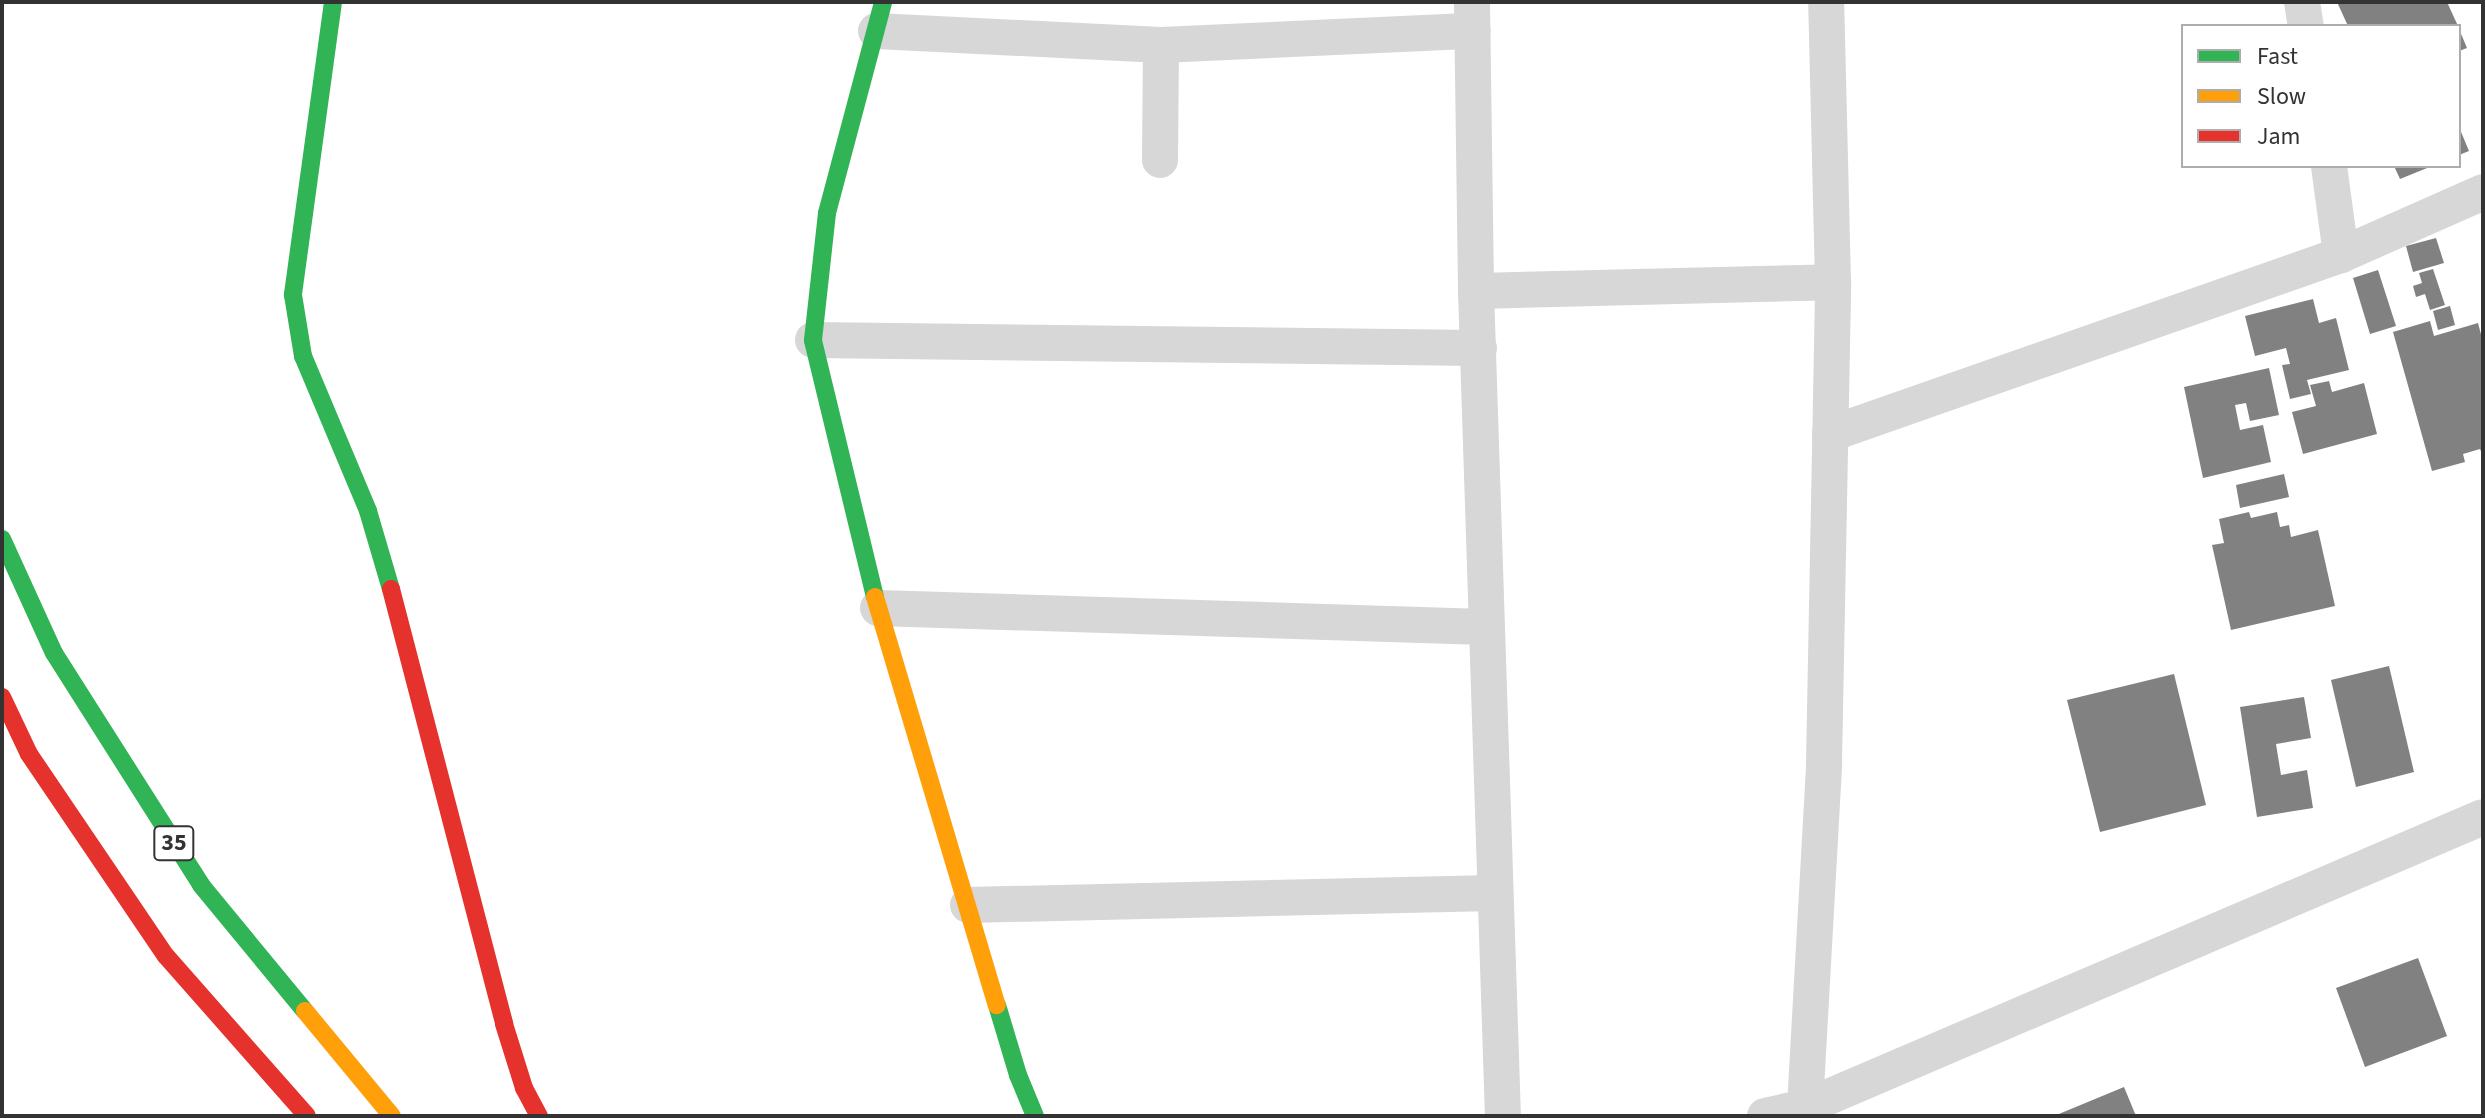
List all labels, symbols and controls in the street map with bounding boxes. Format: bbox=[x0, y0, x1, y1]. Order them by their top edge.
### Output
legend bbox=[2181, 24, 2461, 168]
text: Fast bbox=[2257, 39, 2298, 74]
text: Slow bbox=[2257, 79, 2306, 114]
text: Jam bbox=[2257, 119, 2301, 154]
road number: 35 bbox=[152, 823, 196, 863]

